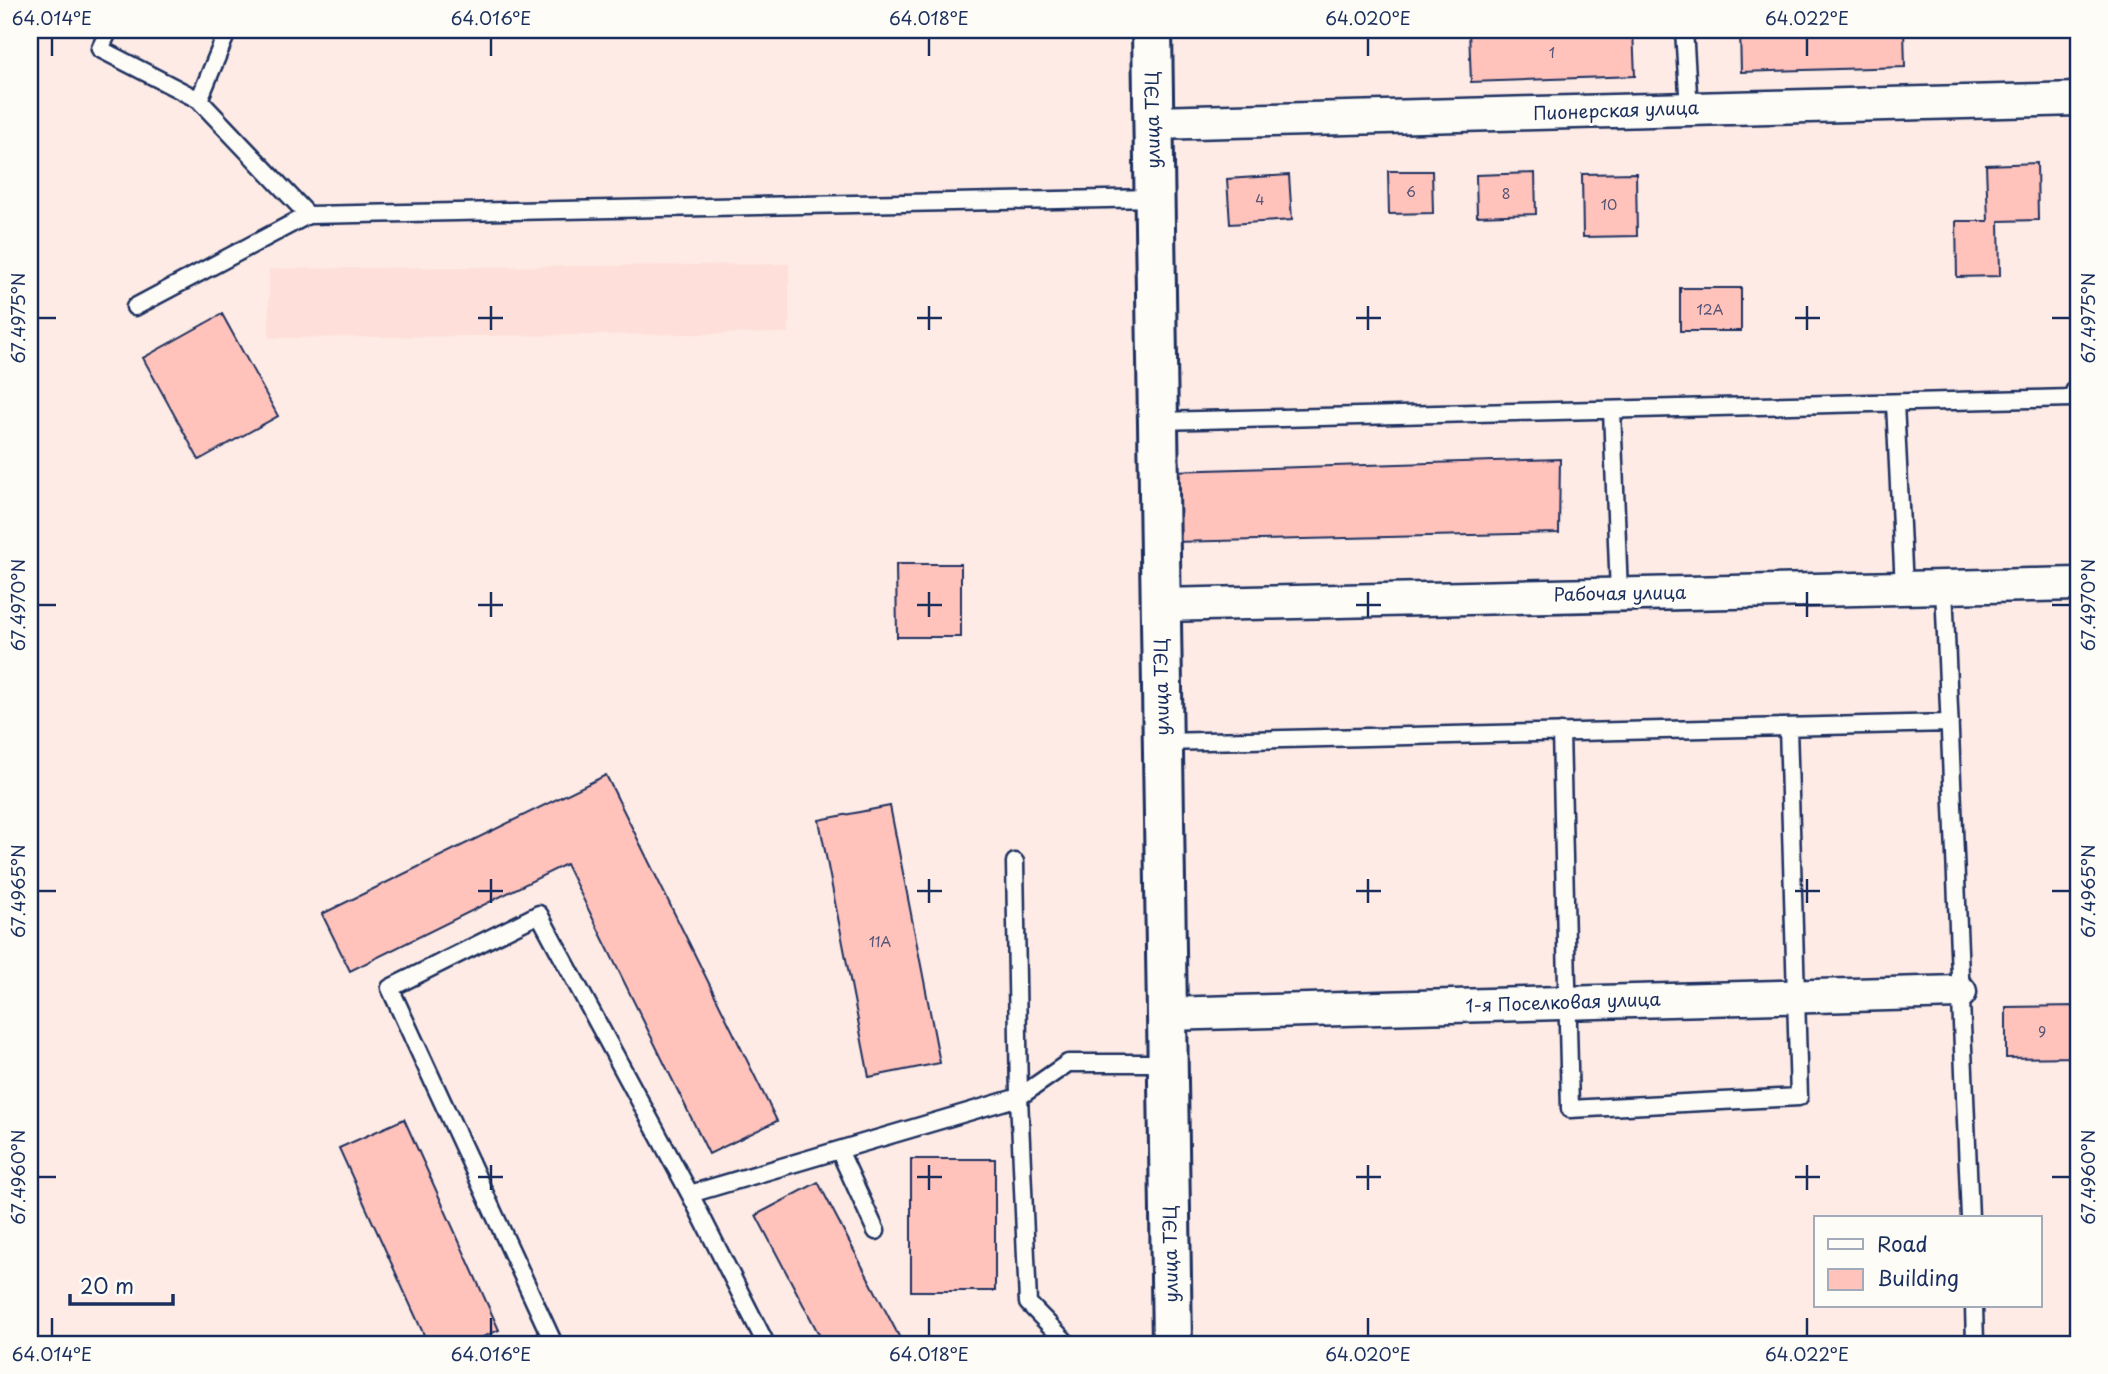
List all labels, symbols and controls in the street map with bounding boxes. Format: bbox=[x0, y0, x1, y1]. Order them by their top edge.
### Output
text: 64.014°E bbox=[12, 4, 92, 31]
text: 64.016°E bbox=[451, 4, 531, 31]
text: 64.018°E bbox=[889, 4, 969, 31]
text: 64.020°E bbox=[1325, 4, 1411, 31]
text: 64.022°E bbox=[1765, 4, 1849, 31]
house number: 1 bbox=[1549, 42, 1555, 63]
street label: улица ТЭЦ bbox=[1137, 71, 1166, 169]
street label: Пионерская улица bbox=[1533, 93, 1700, 126]
house number: 6 bbox=[1406, 181, 1416, 202]
house number: 8 bbox=[1502, 183, 1510, 204]
house number: 4 bbox=[1255, 189, 1265, 210]
house number: 10 bbox=[1601, 194, 1617, 215]
text: 67.4975°N bbox=[4, 272, 31, 364]
text: 67.4975°N bbox=[2074, 272, 2101, 364]
house number: 12А bbox=[1697, 299, 1724, 320]
text: 67.4970°N bbox=[4, 559, 31, 651]
text: 67.4970°N bbox=[2074, 559, 2101, 651]
street label: Рабочая улица bbox=[1553, 578, 1687, 607]
street label: улица ТЭЦ bbox=[1146, 638, 1175, 736]
text: 67.4965°N bbox=[4, 844, 31, 938]
text: 67.4965°N bbox=[2074, 844, 2101, 938]
house number: 11А bbox=[869, 931, 891, 952]
street label: 1-я Поселковая улица bbox=[1465, 985, 1662, 1018]
house number: 9 bbox=[2038, 1021, 2046, 1042]
text: 67.4960°N bbox=[4, 1129, 31, 1225]
text: 67.4960°N bbox=[2074, 1129, 2101, 1225]
street label: улица ТЭЦ bbox=[1155, 1205, 1184, 1303]
legend bbox=[1814, 1216, 2042, 1308]
text: Road bbox=[1877, 1227, 1928, 1259]
text: Building bbox=[1877, 1261, 1959, 1293]
scale bar bbox=[70, 1262, 173, 1306]
text: 20 m bbox=[80, 1269, 134, 1301]
text: 64.014°E bbox=[12, 1340, 92, 1367]
text: 64.016°E bbox=[451, 1340, 531, 1367]
text: 64.018°E bbox=[889, 1340, 969, 1367]
text: 64.020°E bbox=[1325, 1340, 1411, 1367]
text: 64.022°E bbox=[1765, 1340, 1849, 1367]

